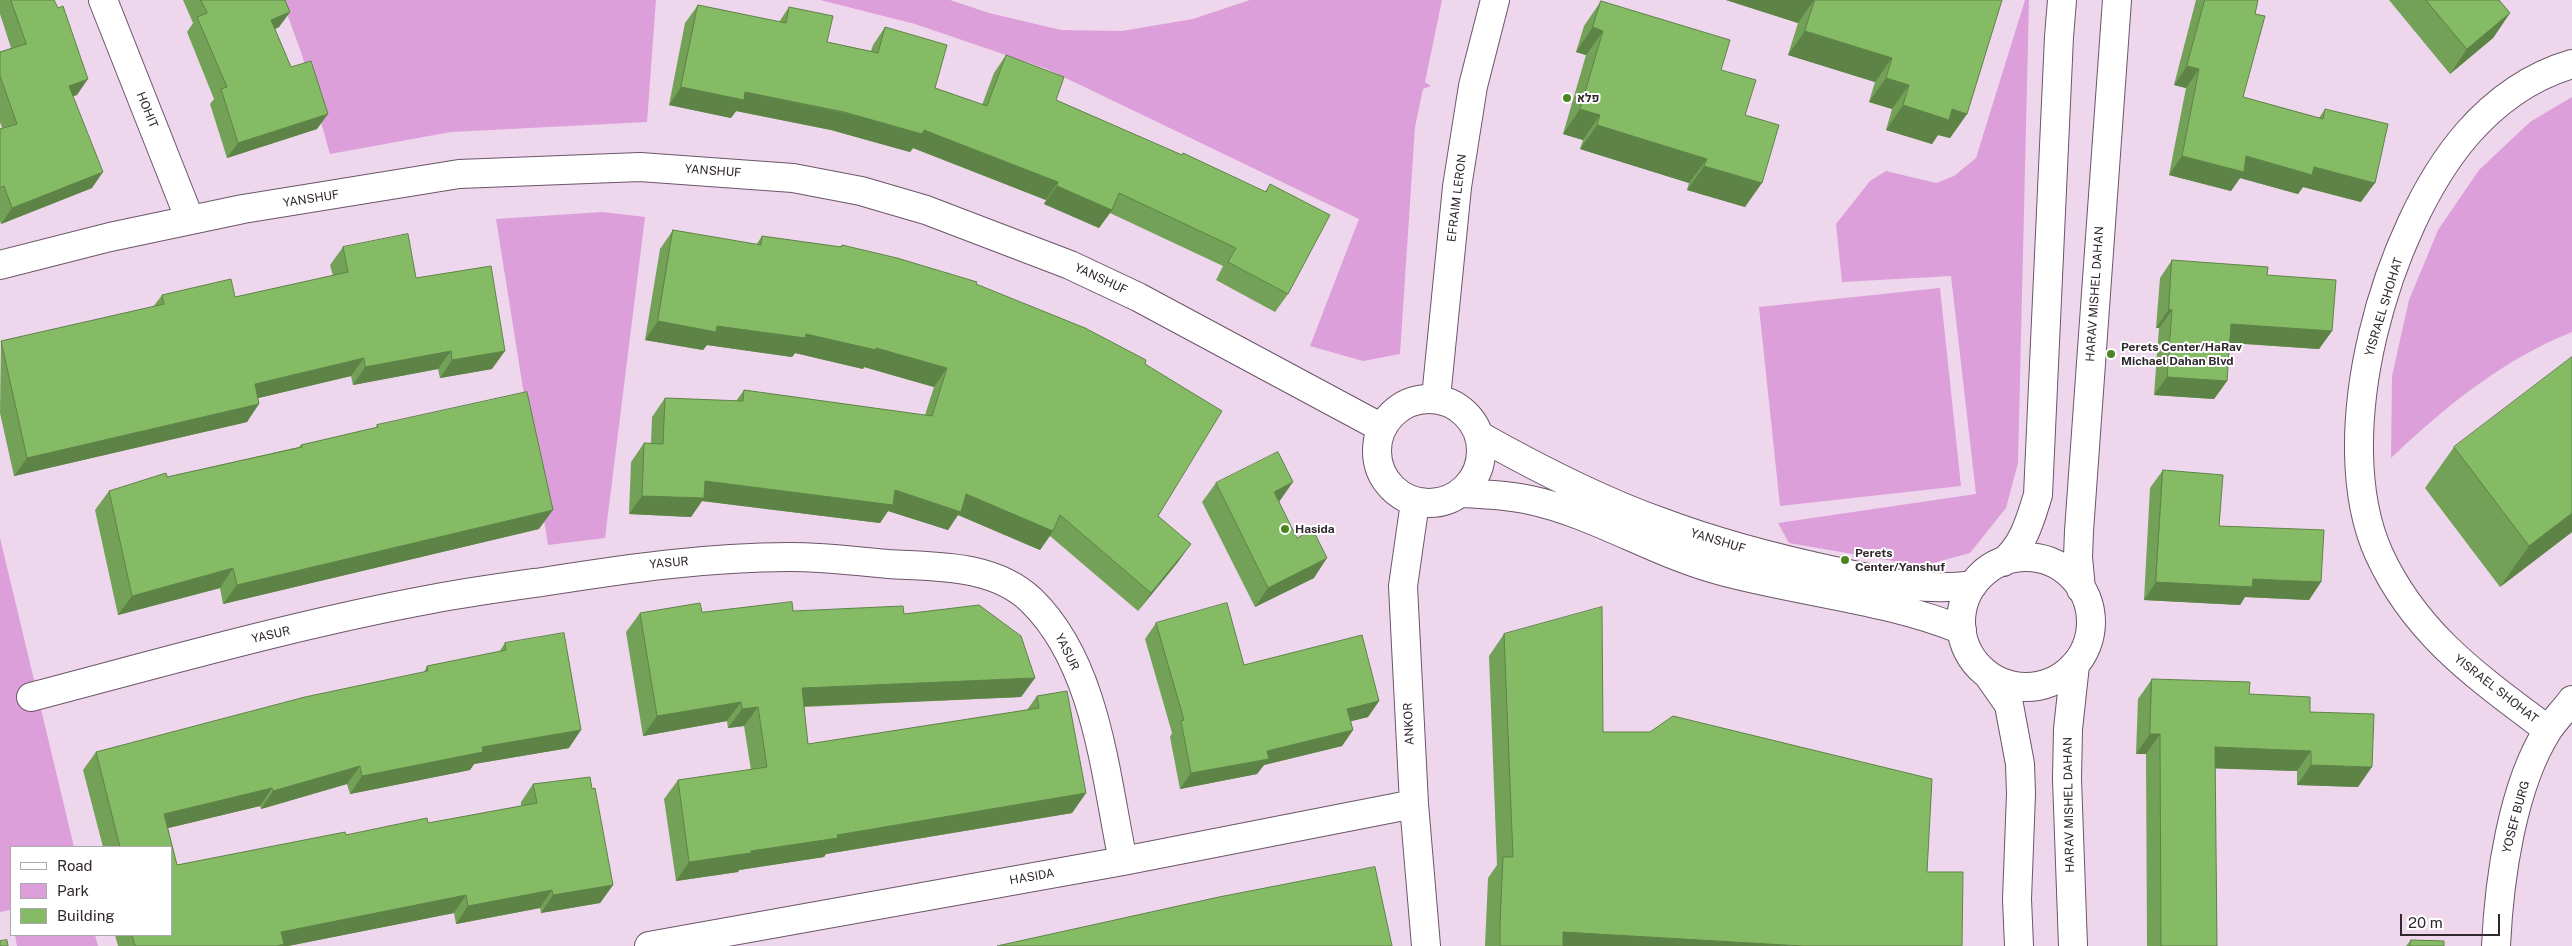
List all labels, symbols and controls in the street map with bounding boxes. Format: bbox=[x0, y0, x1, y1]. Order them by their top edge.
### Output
street label: HOHIT bbox=[133, 90, 161, 130]
place label: פלא bbox=[1577, 91, 1599, 105]
marker: פלא bbox=[1561, 92, 1573, 104]
street label: EFRAIM LERON bbox=[1444, 153, 1470, 243]
street label: YANSHUF bbox=[684, 162, 742, 180]
street label: YANSHUF bbox=[282, 187, 340, 211]
street label: HARAV MISHEL DAHAN bbox=[2083, 226, 2107, 362]
street label: YISRAEL SHOHAT bbox=[2362, 256, 2406, 358]
street label: YANSHUF bbox=[1072, 261, 1130, 297]
place label: Perets Center/HaRav Michael Dahan Blvd bbox=[2121, 340, 2242, 368]
marker: Perets Center/HaRav Michael Dahan Blvd bbox=[2105, 348, 2117, 360]
place label: Hasida bbox=[1295, 522, 1335, 536]
marker: Hasida bbox=[1279, 523, 1291, 535]
street label: YANSHUF bbox=[1689, 526, 1747, 556]
place label: Perets Center/Yanshuf bbox=[1855, 546, 1945, 574]
street label: YASUR bbox=[649, 554, 689, 572]
marker: Perets Center/Yanshuf bbox=[1839, 554, 1851, 566]
street label: YASUR bbox=[250, 624, 292, 646]
street label: YASUR bbox=[1052, 631, 1082, 673]
street label: YISRAEL SHOHAT bbox=[2451, 652, 2541, 726]
street label: ANKOR bbox=[1401, 702, 1417, 746]
street label: HARAV MISHEL DAHAN bbox=[2061, 737, 2077, 873]
street label: YOSEF BURG bbox=[2499, 779, 2533, 855]
legend bbox=[10, 846, 172, 936]
text: Road bbox=[57, 857, 93, 874]
street label: HASIDA bbox=[1008, 866, 1056, 888]
text: Park bbox=[57, 882, 89, 899]
scale bar bbox=[2402, 904, 2502, 936]
text: Building bbox=[57, 907, 115, 924]
text: 20 m bbox=[2408, 914, 2443, 931]

